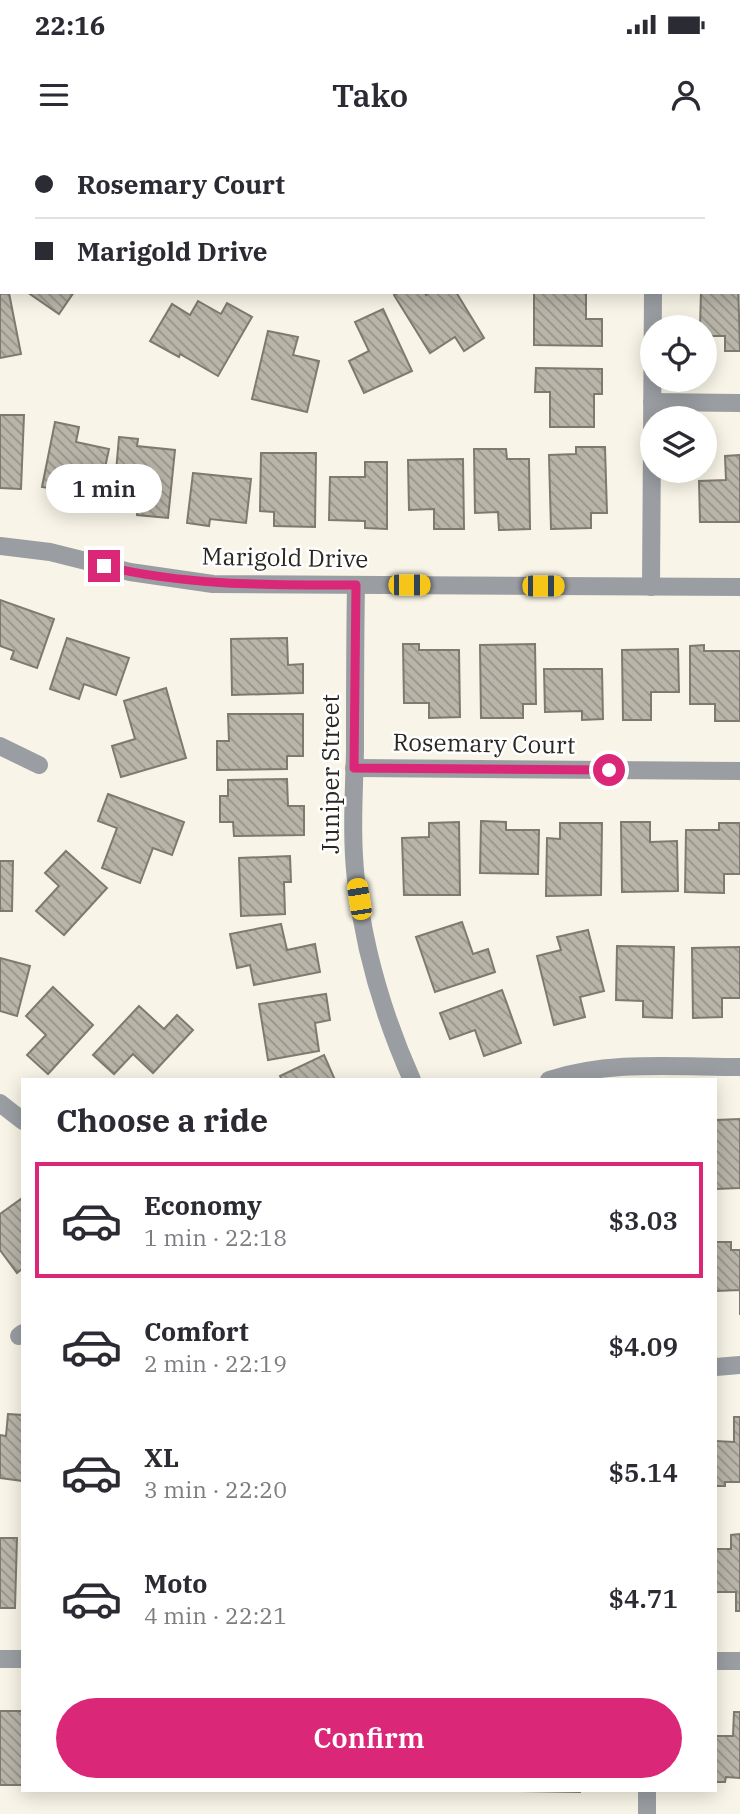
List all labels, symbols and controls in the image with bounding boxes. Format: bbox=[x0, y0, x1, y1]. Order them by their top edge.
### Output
text: 22:16 bbox=[35, 8, 105, 42]
text: Tako bbox=[332, 74, 408, 116]
icon: menu bbox=[35, 76, 73, 114]
icon: person bbox=[667, 76, 705, 114]
text: Rosemary Court bbox=[77, 167, 285, 201]
text: Marigold Drive bbox=[77, 234, 267, 268]
map controls bbox=[640, 315, 717, 483]
button: locate bbox=[640, 315, 717, 392]
button: layers bbox=[640, 406, 717, 483]
callout: 1 min bbox=[46, 464, 162, 514]
text: 1 min bbox=[72, 473, 136, 503]
street label: Marigold Drive bbox=[201, 540, 369, 574]
route end bbox=[88, 550, 120, 582]
car bbox=[389, 575, 431, 596]
car bbox=[523, 576, 565, 597]
street label: Juniper Street bbox=[314, 694, 346, 854]
street label: Rosemary Court bbox=[392, 725, 576, 761]
route start bbox=[593, 754, 625, 786]
car bbox=[346, 877, 373, 921]
text: Choose a ride bbox=[56, 1099, 268, 1141]
text: Economy bbox=[144, 1188, 262, 1222]
icon: car bbox=[60, 1189, 123, 1252]
text: $3.03 bbox=[609, 1203, 678, 1237]
text: 1 min · 22:18 bbox=[144, 1222, 287, 1252]
text: Comfort bbox=[144, 1314, 249, 1348]
icon: car bbox=[60, 1315, 123, 1378]
text: $4.09 bbox=[609, 1329, 678, 1363]
text: 2 min · 22:19 bbox=[144, 1348, 287, 1378]
text: XL bbox=[144, 1440, 179, 1474]
icon: car bbox=[60, 1441, 123, 1504]
text: $5.14 bbox=[609, 1455, 678, 1489]
text: 3 min · 22:20 bbox=[144, 1474, 287, 1504]
text: Moto bbox=[144, 1566, 207, 1600]
icon: car bbox=[60, 1567, 123, 1630]
text: $4.71 bbox=[609, 1581, 678, 1615]
text: 4 min · 22:21 bbox=[144, 1600, 287, 1630]
button: Confirm bbox=[56, 1698, 682, 1778]

